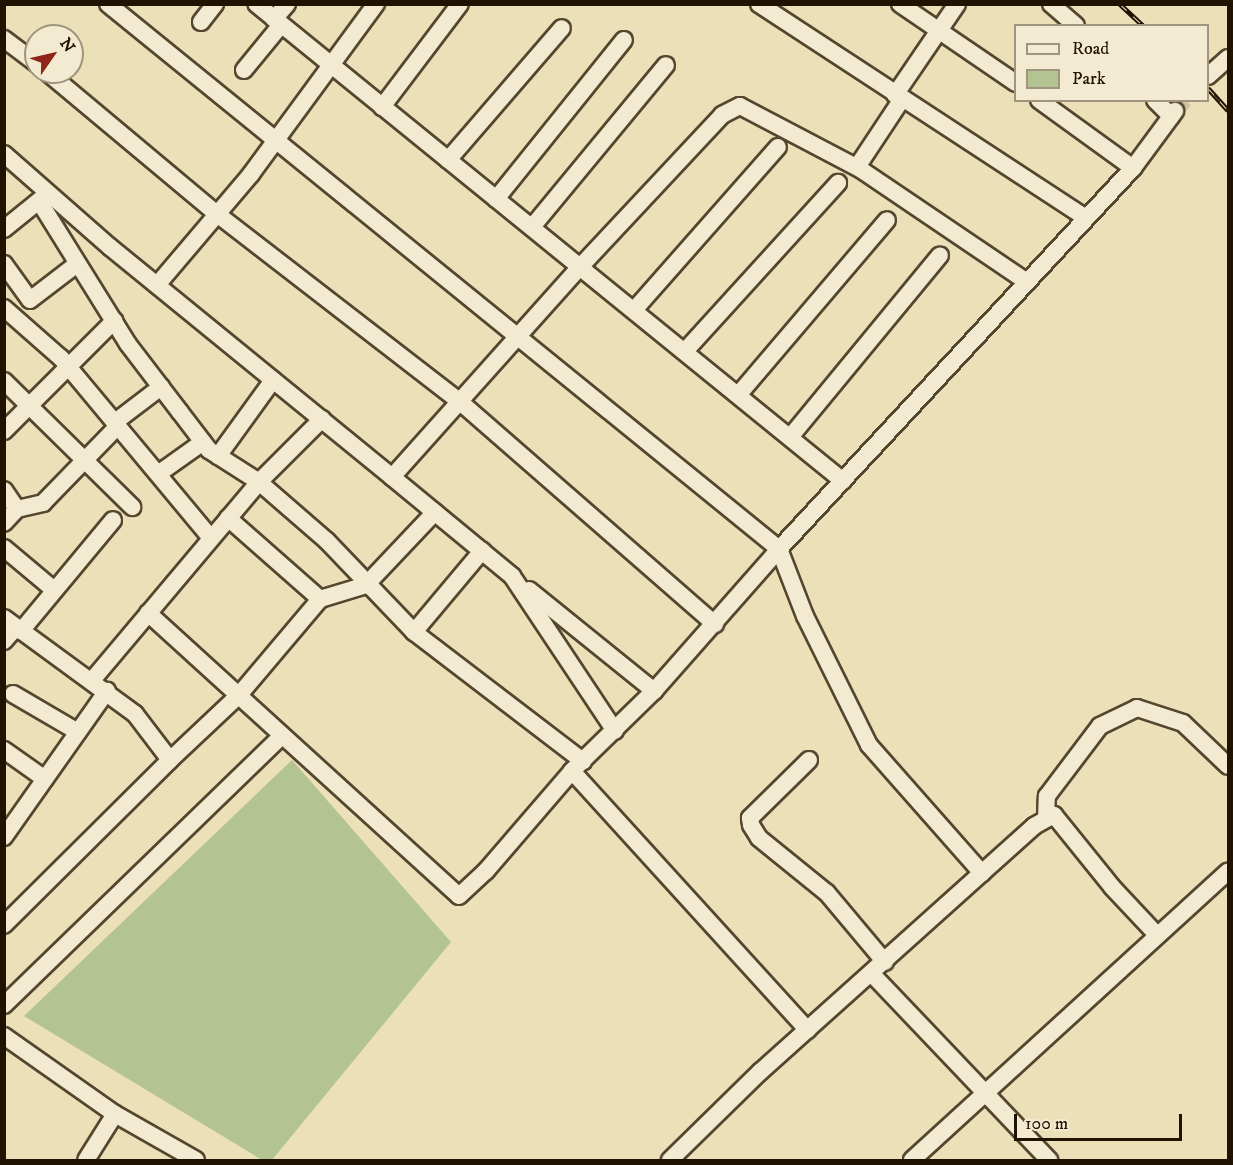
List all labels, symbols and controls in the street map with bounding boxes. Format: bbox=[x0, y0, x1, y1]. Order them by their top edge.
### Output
north arrow bbox=[24, 24, 84, 84]
legend bbox=[1014, 24, 1209, 102]
text: N bbox=[55, 34, 79, 56]
text: Road bbox=[1072, 38, 1109, 60]
text: Park bbox=[1072, 68, 1106, 90]
scale bar bbox=[1017, 1102, 1185, 1140]
text: 100 m bbox=[1025, 1113, 1068, 1135]

